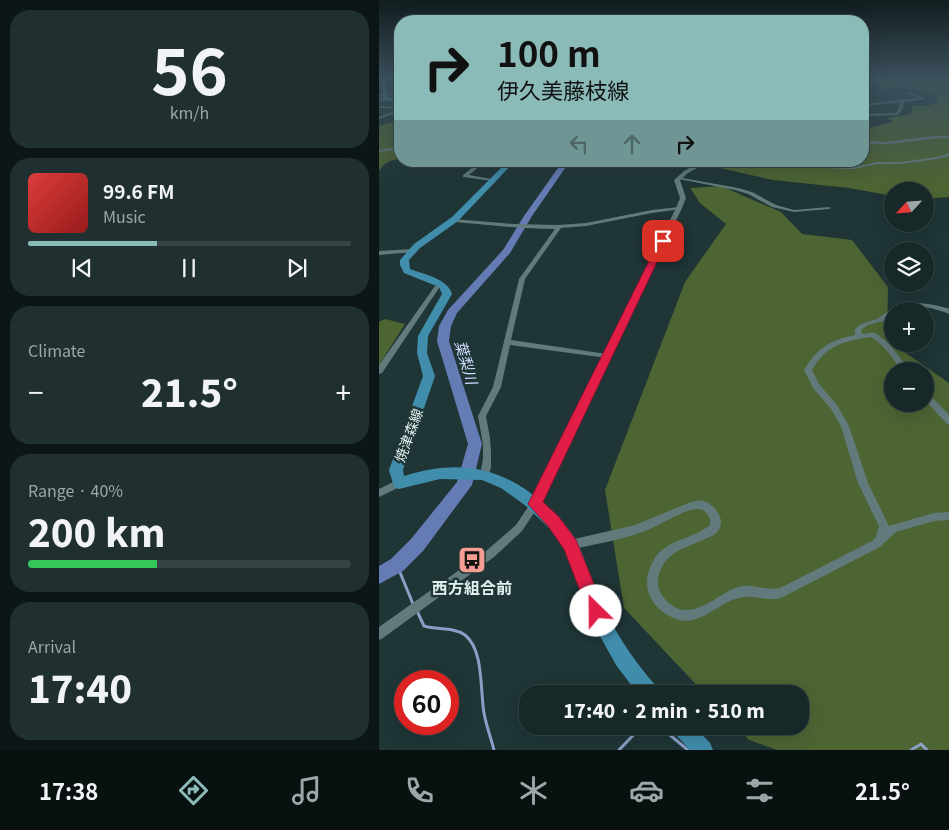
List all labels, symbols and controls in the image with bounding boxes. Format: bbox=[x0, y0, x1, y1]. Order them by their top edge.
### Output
text: 56 bbox=[151, 20, 228, 114]
text: 100 m bbox=[497, 26, 601, 77]
icon: right bbox=[414, 35, 479, 100]
text: 伊久美藤枝線 bbox=[497, 73, 629, 105]
text: km/h bbox=[170, 100, 209, 124]
icon: left bbox=[565, 130, 593, 158]
icon: ahead bbox=[618, 130, 646, 158]
icon: right bbox=[671, 130, 699, 158]
text: 99.6 FM bbox=[103, 177, 174, 204]
north arrow bbox=[884, 182, 934, 232]
map controls bbox=[884, 182, 934, 412]
text: Music bbox=[103, 204, 146, 228]
pin bbox=[642, 220, 684, 262]
icon: arrive bbox=[649, 227, 677, 255]
button: layers bbox=[884, 242, 934, 292]
icon: previous bbox=[68, 254, 96, 282]
icon: pause bbox=[175, 254, 203, 282]
icon: next bbox=[283, 254, 311, 282]
button: + bbox=[884, 302, 934, 352]
water label: 葉梨川 bbox=[451, 337, 484, 388]
text: Climate bbox=[28, 338, 85, 362]
button: − bbox=[884, 362, 934, 412]
text: 21.5° bbox=[141, 363, 238, 418]
text: − bbox=[28, 371, 44, 411]
text: + bbox=[335, 371, 351, 411]
street label: 焼津森線 bbox=[389, 405, 427, 465]
text: Range · 40% bbox=[28, 478, 123, 502]
text: 200 km bbox=[28, 503, 166, 558]
bus stop icon: 西方組合前 bbox=[457, 545, 487, 575]
place label: 西方組合前 bbox=[432, 575, 512, 599]
position arrow bbox=[569, 584, 621, 636]
text: Arrival bbox=[28, 634, 76, 658]
text: 17:40 bbox=[28, 659, 132, 714]
speed limit sign: 60 bbox=[394, 670, 459, 735]
text: 17:40 · 2 min · 510 m bbox=[563, 696, 765, 723]
icon: directions bbox=[176, 773, 211, 808]
icon: music bbox=[289, 773, 324, 808]
icon: phone bbox=[402, 773, 437, 808]
icon: climate bbox=[516, 773, 551, 808]
icon: car bbox=[629, 773, 664, 808]
icon: filters bbox=[742, 773, 777, 808]
text: 17:38 bbox=[39, 774, 98, 806]
text: 21.5° bbox=[855, 774, 910, 806]

